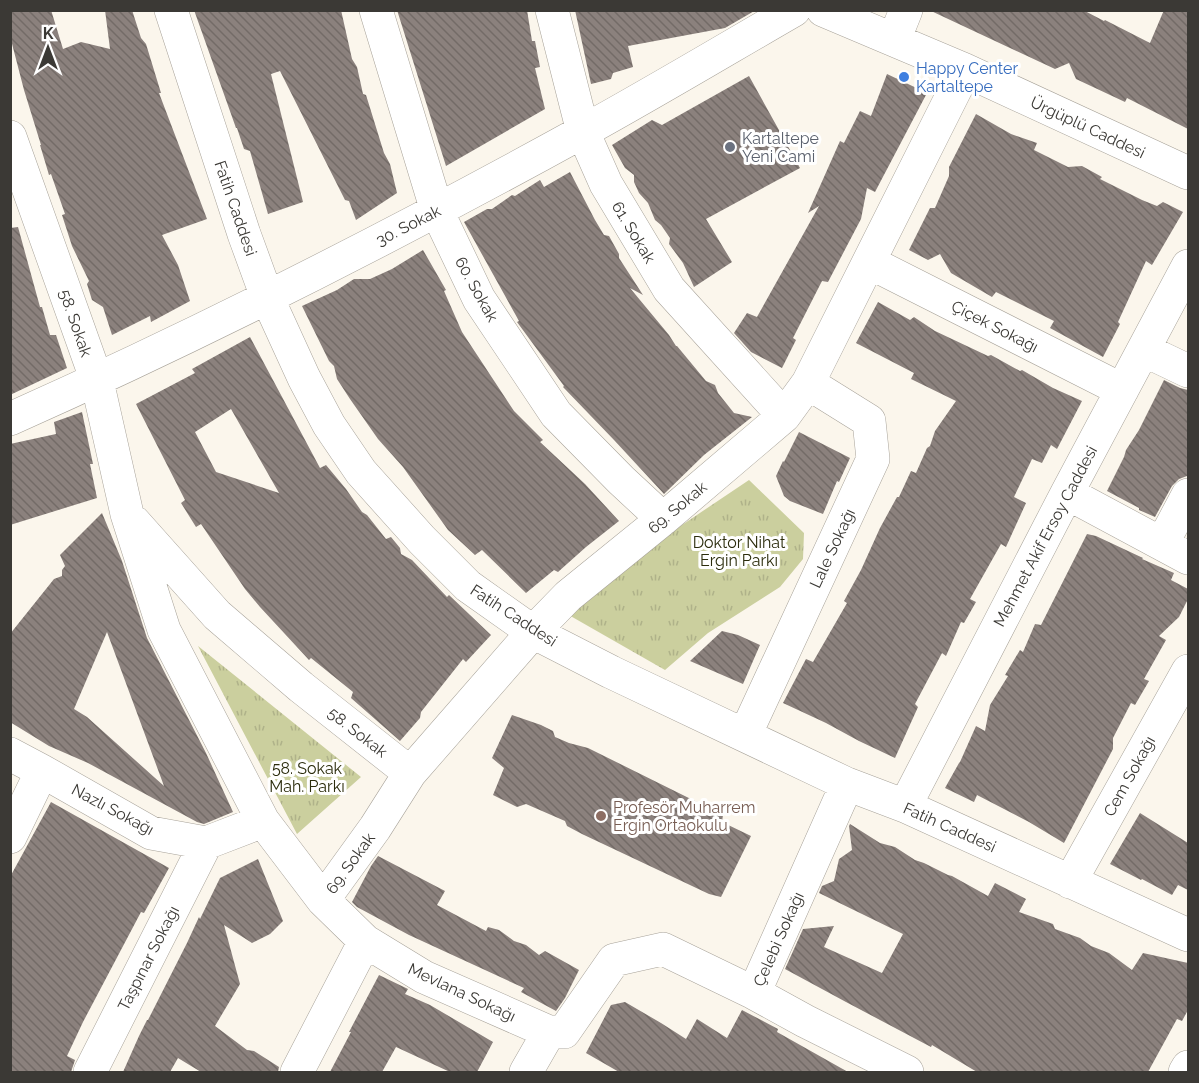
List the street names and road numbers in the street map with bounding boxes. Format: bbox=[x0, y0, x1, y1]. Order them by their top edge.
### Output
street label: Ürgüplü Caddesi bbox=[1027, 92, 1149, 162]
street label: Fatih Caddesi bbox=[210, 158, 261, 258]
street label: 61. Sokak bbox=[608, 198, 660, 267]
street label: 30. Sokak bbox=[373, 201, 444, 250]
street label: 60. Sokak bbox=[451, 253, 502, 326]
street label: 58. Sokak bbox=[55, 287, 96, 360]
street label: Çiçek Sokağı bbox=[948, 296, 1041, 356]
street label: Mehmet Akif Ersoy Caddesi bbox=[990, 443, 1101, 630]
street label: 69. Sokak bbox=[644, 477, 711, 537]
street label: Lale Sokağı bbox=[806, 505, 859, 591]
street label: Fatih Caddesi bbox=[467, 580, 561, 650]
street label: 58. Sokak bbox=[324, 703, 392, 762]
street label: Cem Sokağı bbox=[1100, 733, 1159, 820]
street label: Nazlı Sokağı bbox=[68, 780, 157, 839]
street label: Fatih Caddesi bbox=[900, 799, 999, 856]
street label: 69. Sokak bbox=[322, 829, 379, 898]
street label: Çelebi Sokağı bbox=[749, 889, 808, 989]
street label: Taşpınar Sokağı bbox=[114, 903, 183, 1014]
street label: Mevlana Sokağı bbox=[405, 959, 519, 1026]

